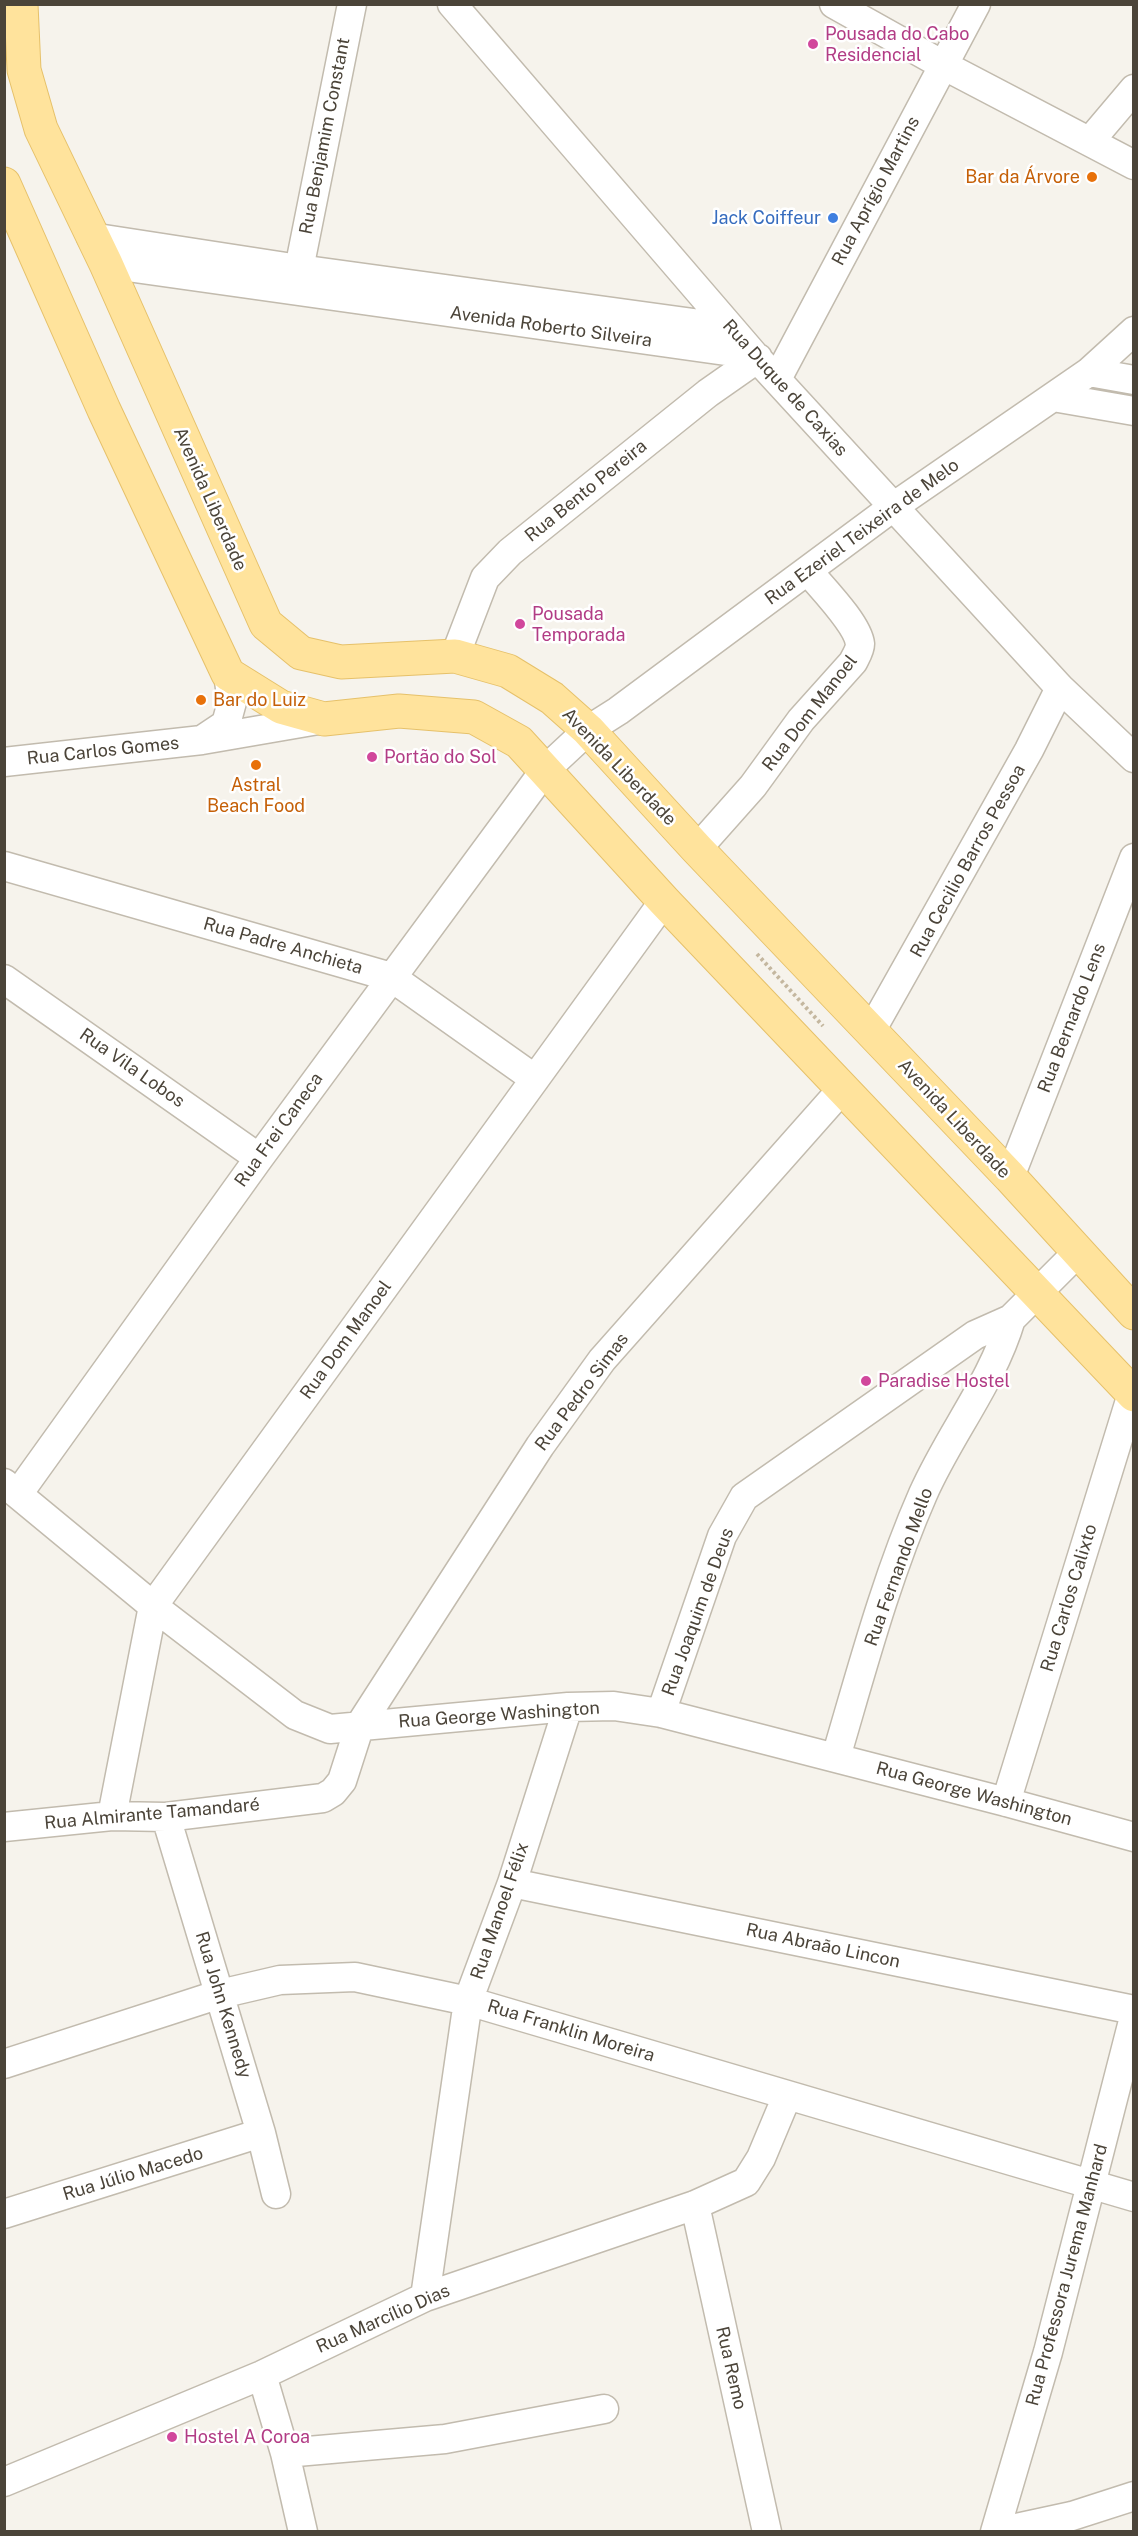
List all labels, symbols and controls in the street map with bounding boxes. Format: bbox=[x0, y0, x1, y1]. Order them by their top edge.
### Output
place label: Pousada do Cabo Residencial bbox=[825, 23, 969, 66]
street label: Rua Benjamim Constant bbox=[295, 36, 355, 236]
marker: Pousada do Cabo Residencial bbox=[806, 37, 820, 51]
street label: Rua Aprígio Martins bbox=[828, 113, 924, 269]
place label: Bar da Árvore bbox=[965, 166, 1080, 188]
marker: Bar da Árvore bbox=[1085, 170, 1099, 184]
place label: Jack Coiffeur bbox=[711, 207, 821, 229]
marker: Jack Coiffeur bbox=[826, 211, 840, 225]
street label: Avenida Roberto Silveira bbox=[449, 302, 653, 352]
street label: Rua Duque de Caxias bbox=[718, 315, 852, 461]
street label: Avenida Liberdade bbox=[169, 424, 251, 574]
street label: Rua Bento Pereira bbox=[521, 435, 651, 547]
street label: Rua Ezeriel Teixeira de Melo bbox=[761, 454, 963, 610]
place label: Pousada Temporada bbox=[532, 603, 625, 646]
marker: Pousada Temporada bbox=[513, 617, 527, 631]
street label: Rua Dom Manoel bbox=[758, 651, 862, 775]
place label: Bar do Luiz bbox=[213, 689, 306, 711]
marker: Bar do Luiz bbox=[194, 693, 208, 707]
street label: Avenida Liberdade bbox=[557, 704, 681, 830]
street label: Rua Carlos Gomes bbox=[26, 732, 180, 770]
place label: Portão do Sol bbox=[384, 746, 497, 768]
marker: Portão do Sol bbox=[365, 750, 379, 764]
marker: Astral Beach Food bbox=[249, 758, 263, 772]
street label: Rua Cecilio Barros Pessoa bbox=[906, 761, 1030, 961]
place label: Astral Beach Food bbox=[207, 774, 305, 816]
street label: Rua Padre Anchieta bbox=[201, 913, 365, 979]
street label: Rua Bernardo Lens bbox=[1034, 940, 1110, 1096]
street label: Rua Vila Lobos bbox=[75, 1024, 189, 1112]
street label: Avenida Liberdade bbox=[893, 1055, 1015, 1183]
street label: Rua Frei Caneca bbox=[230, 1069, 328, 1191]
street label: Rua Dom Manoel bbox=[296, 1276, 396, 1404]
street label: Rua Pedro Simas bbox=[531, 1329, 633, 1455]
place label: Paradise Hostel bbox=[878, 1370, 1010, 1392]
marker: Paradise Hostel bbox=[859, 1374, 873, 1388]
street label: Rua Fernando Mello bbox=[860, 1485, 938, 1649]
street label: Rua Carlos Calixto bbox=[1036, 1521, 1102, 1675]
street label: Rua Joaquim de Deus bbox=[658, 1525, 738, 1699]
street label: Rua George Washington bbox=[398, 1697, 600, 1733]
street label: Rua George Washington bbox=[874, 1757, 1074, 1831]
street label: Rua Almirante Tamandaré bbox=[43, 1794, 261, 1834]
street label: Rua Manoel Félix bbox=[466, 1839, 534, 1983]
street label: Rua Abraão Lincon bbox=[744, 1919, 902, 1973]
street label: Rua John Kennedy bbox=[190, 1929, 256, 2081]
street label: Rua Franklin Moreira bbox=[485, 1995, 657, 2067]
street label: Rua Júlio Macedo bbox=[60, 2142, 206, 2206]
street label: Rua Professora Jurema Manhard bbox=[1022, 2142, 1112, 2408]
street label: Rua Marcílio Dias bbox=[313, 2280, 453, 2358]
street label: Rua Remo bbox=[711, 2324, 751, 2412]
place label: Hostel A Coroa bbox=[184, 2426, 310, 2448]
marker: Hostel A Coroa bbox=[165, 2430, 179, 2444]

